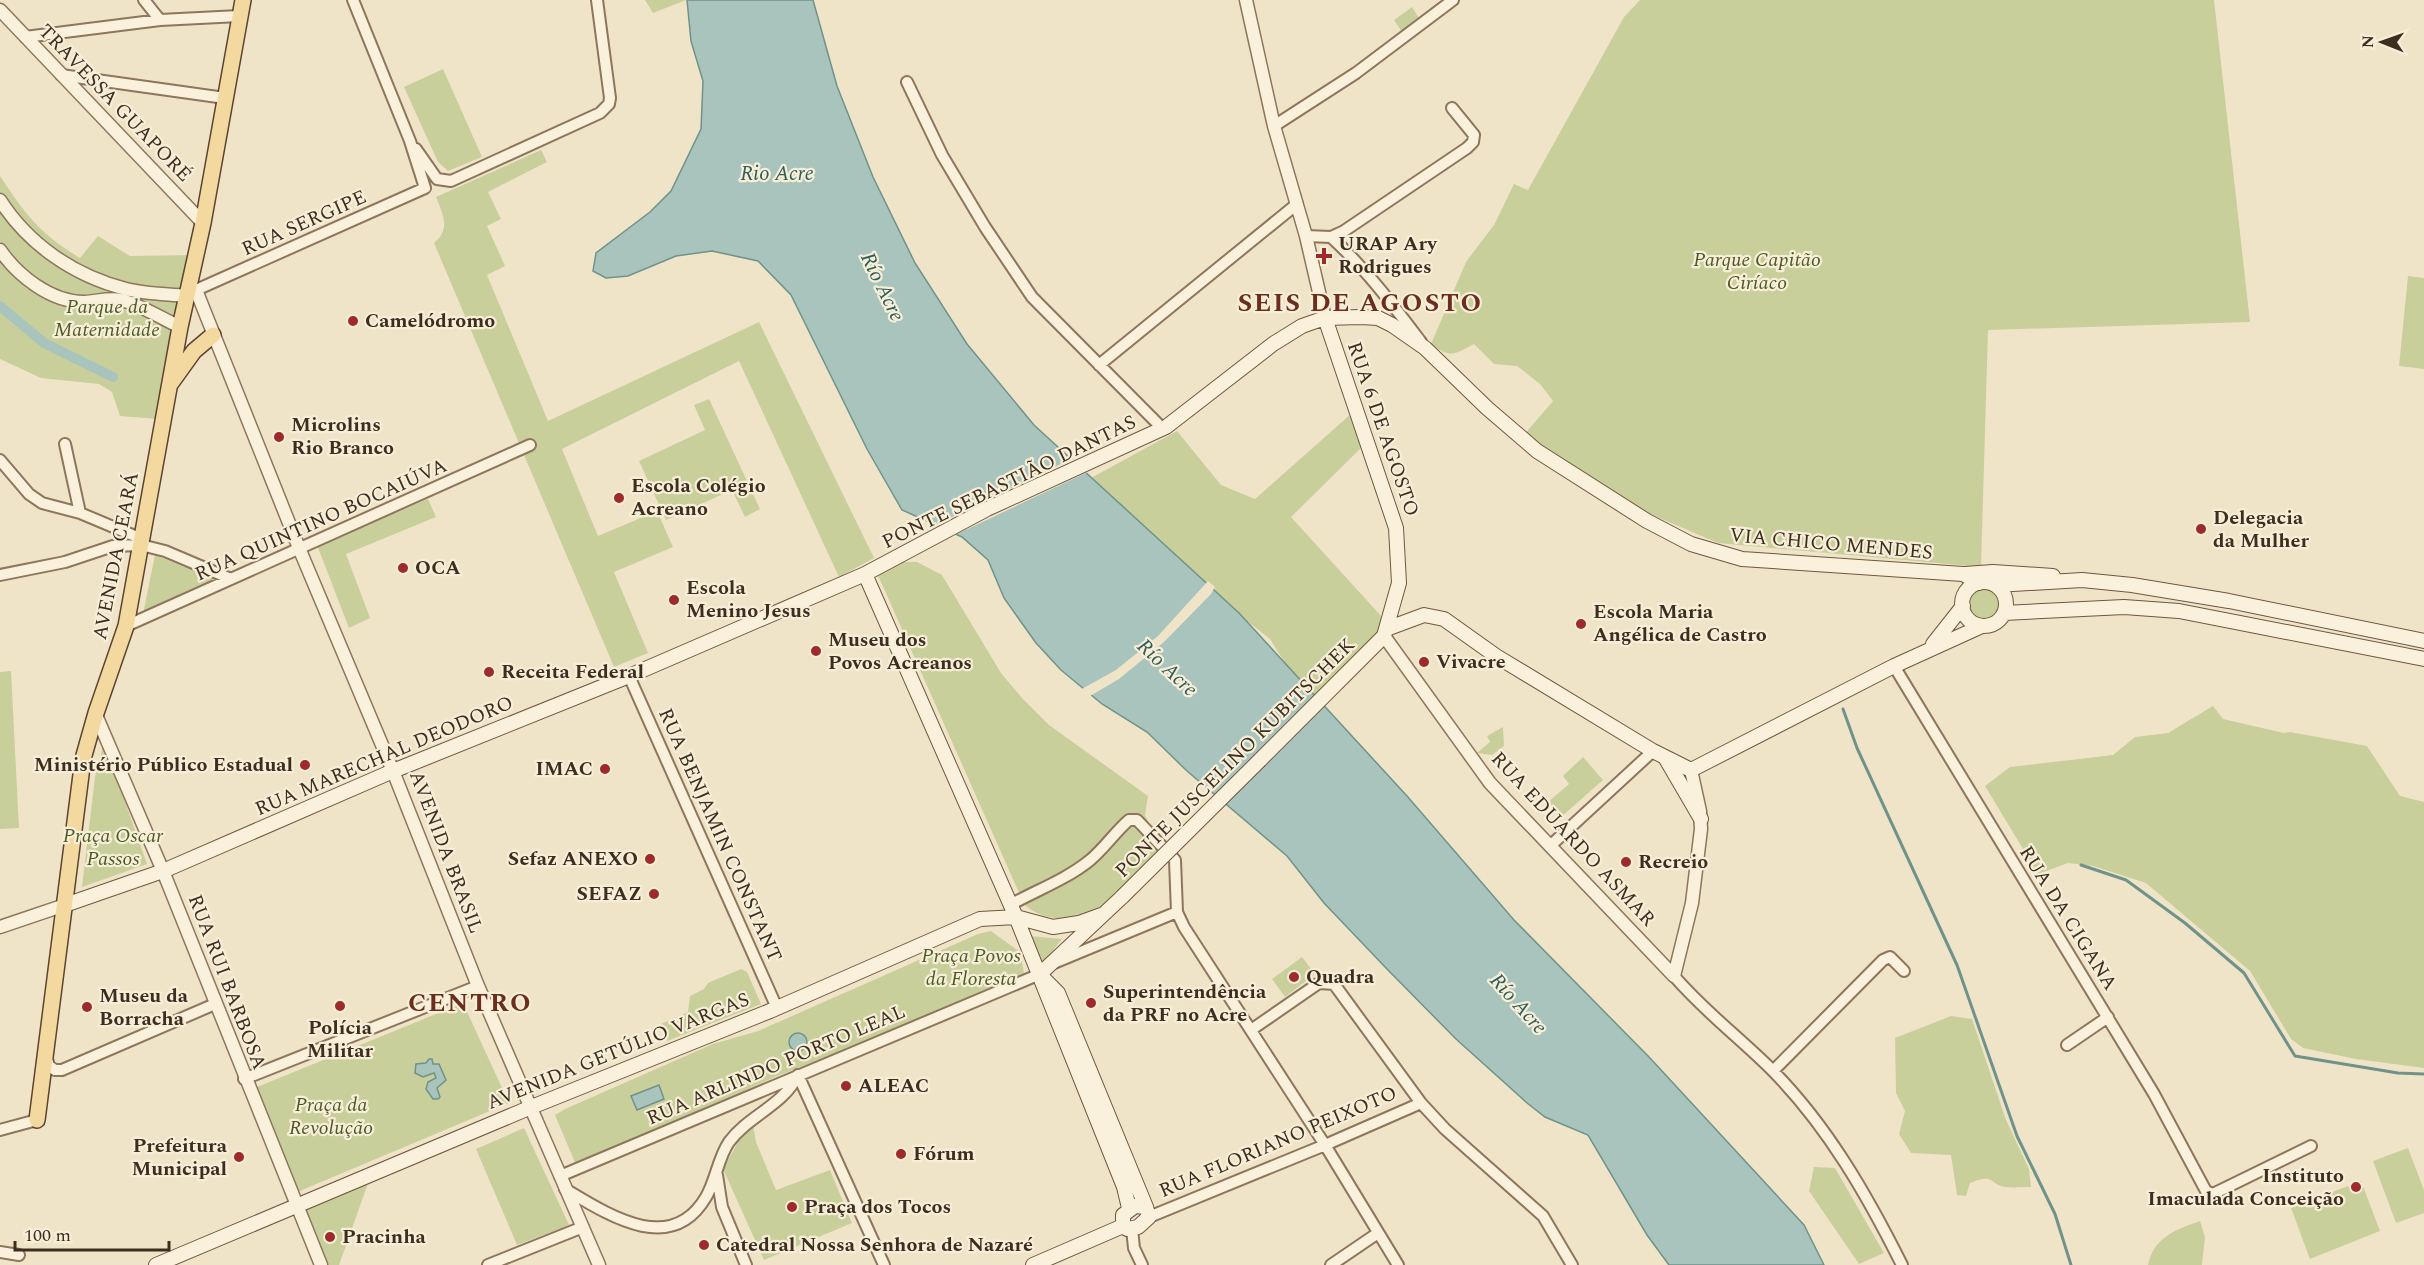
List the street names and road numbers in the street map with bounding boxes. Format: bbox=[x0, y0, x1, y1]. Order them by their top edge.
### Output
street label: TRAVESSA GUAPORÉ bbox=[31, 17, 199, 189]
street label: RUA SERGIPE bbox=[237, 182, 371, 264]
street label: RUA 6 DE AGOSTO bbox=[1339, 338, 1427, 520]
street label: PONTE SEBASTIÃO DANTAS bbox=[877, 407, 1141, 557]
street label: RUA QUINTINO BOCAIÚVA bbox=[191, 453, 451, 587]
street label: AVENIDA CEARÁ bbox=[85, 469, 147, 643]
street label: VIA CHICO MENDES bbox=[1728, 520, 1934, 568]
street label: PONTE JUSCELINO KUBITSCHEK bbox=[1108, 631, 1362, 885]
street label: RUA MARECHAL DEODORO bbox=[250, 688, 518, 824]
street label: RUA BENJAMIN CONSTANT bbox=[650, 703, 790, 967]
street label: RUA EDUARDO ASMAR bbox=[1484, 745, 1663, 934]
street label: AVENIDA BRASIL bbox=[401, 766, 491, 938]
street label: RUA DA CIGANA bbox=[2011, 840, 2125, 996]
street label: RUA RUI BARBOSA bbox=[180, 890, 274, 1074]
street label: AVENIDA GETÚLIO VARGAS bbox=[482, 984, 754, 1118]
street label: RUA ARLINDO PORTO LEAL bbox=[642, 997, 910, 1133]
street label: RUA FLORIANO PEIXOTO bbox=[1154, 1078, 1402, 1206]

